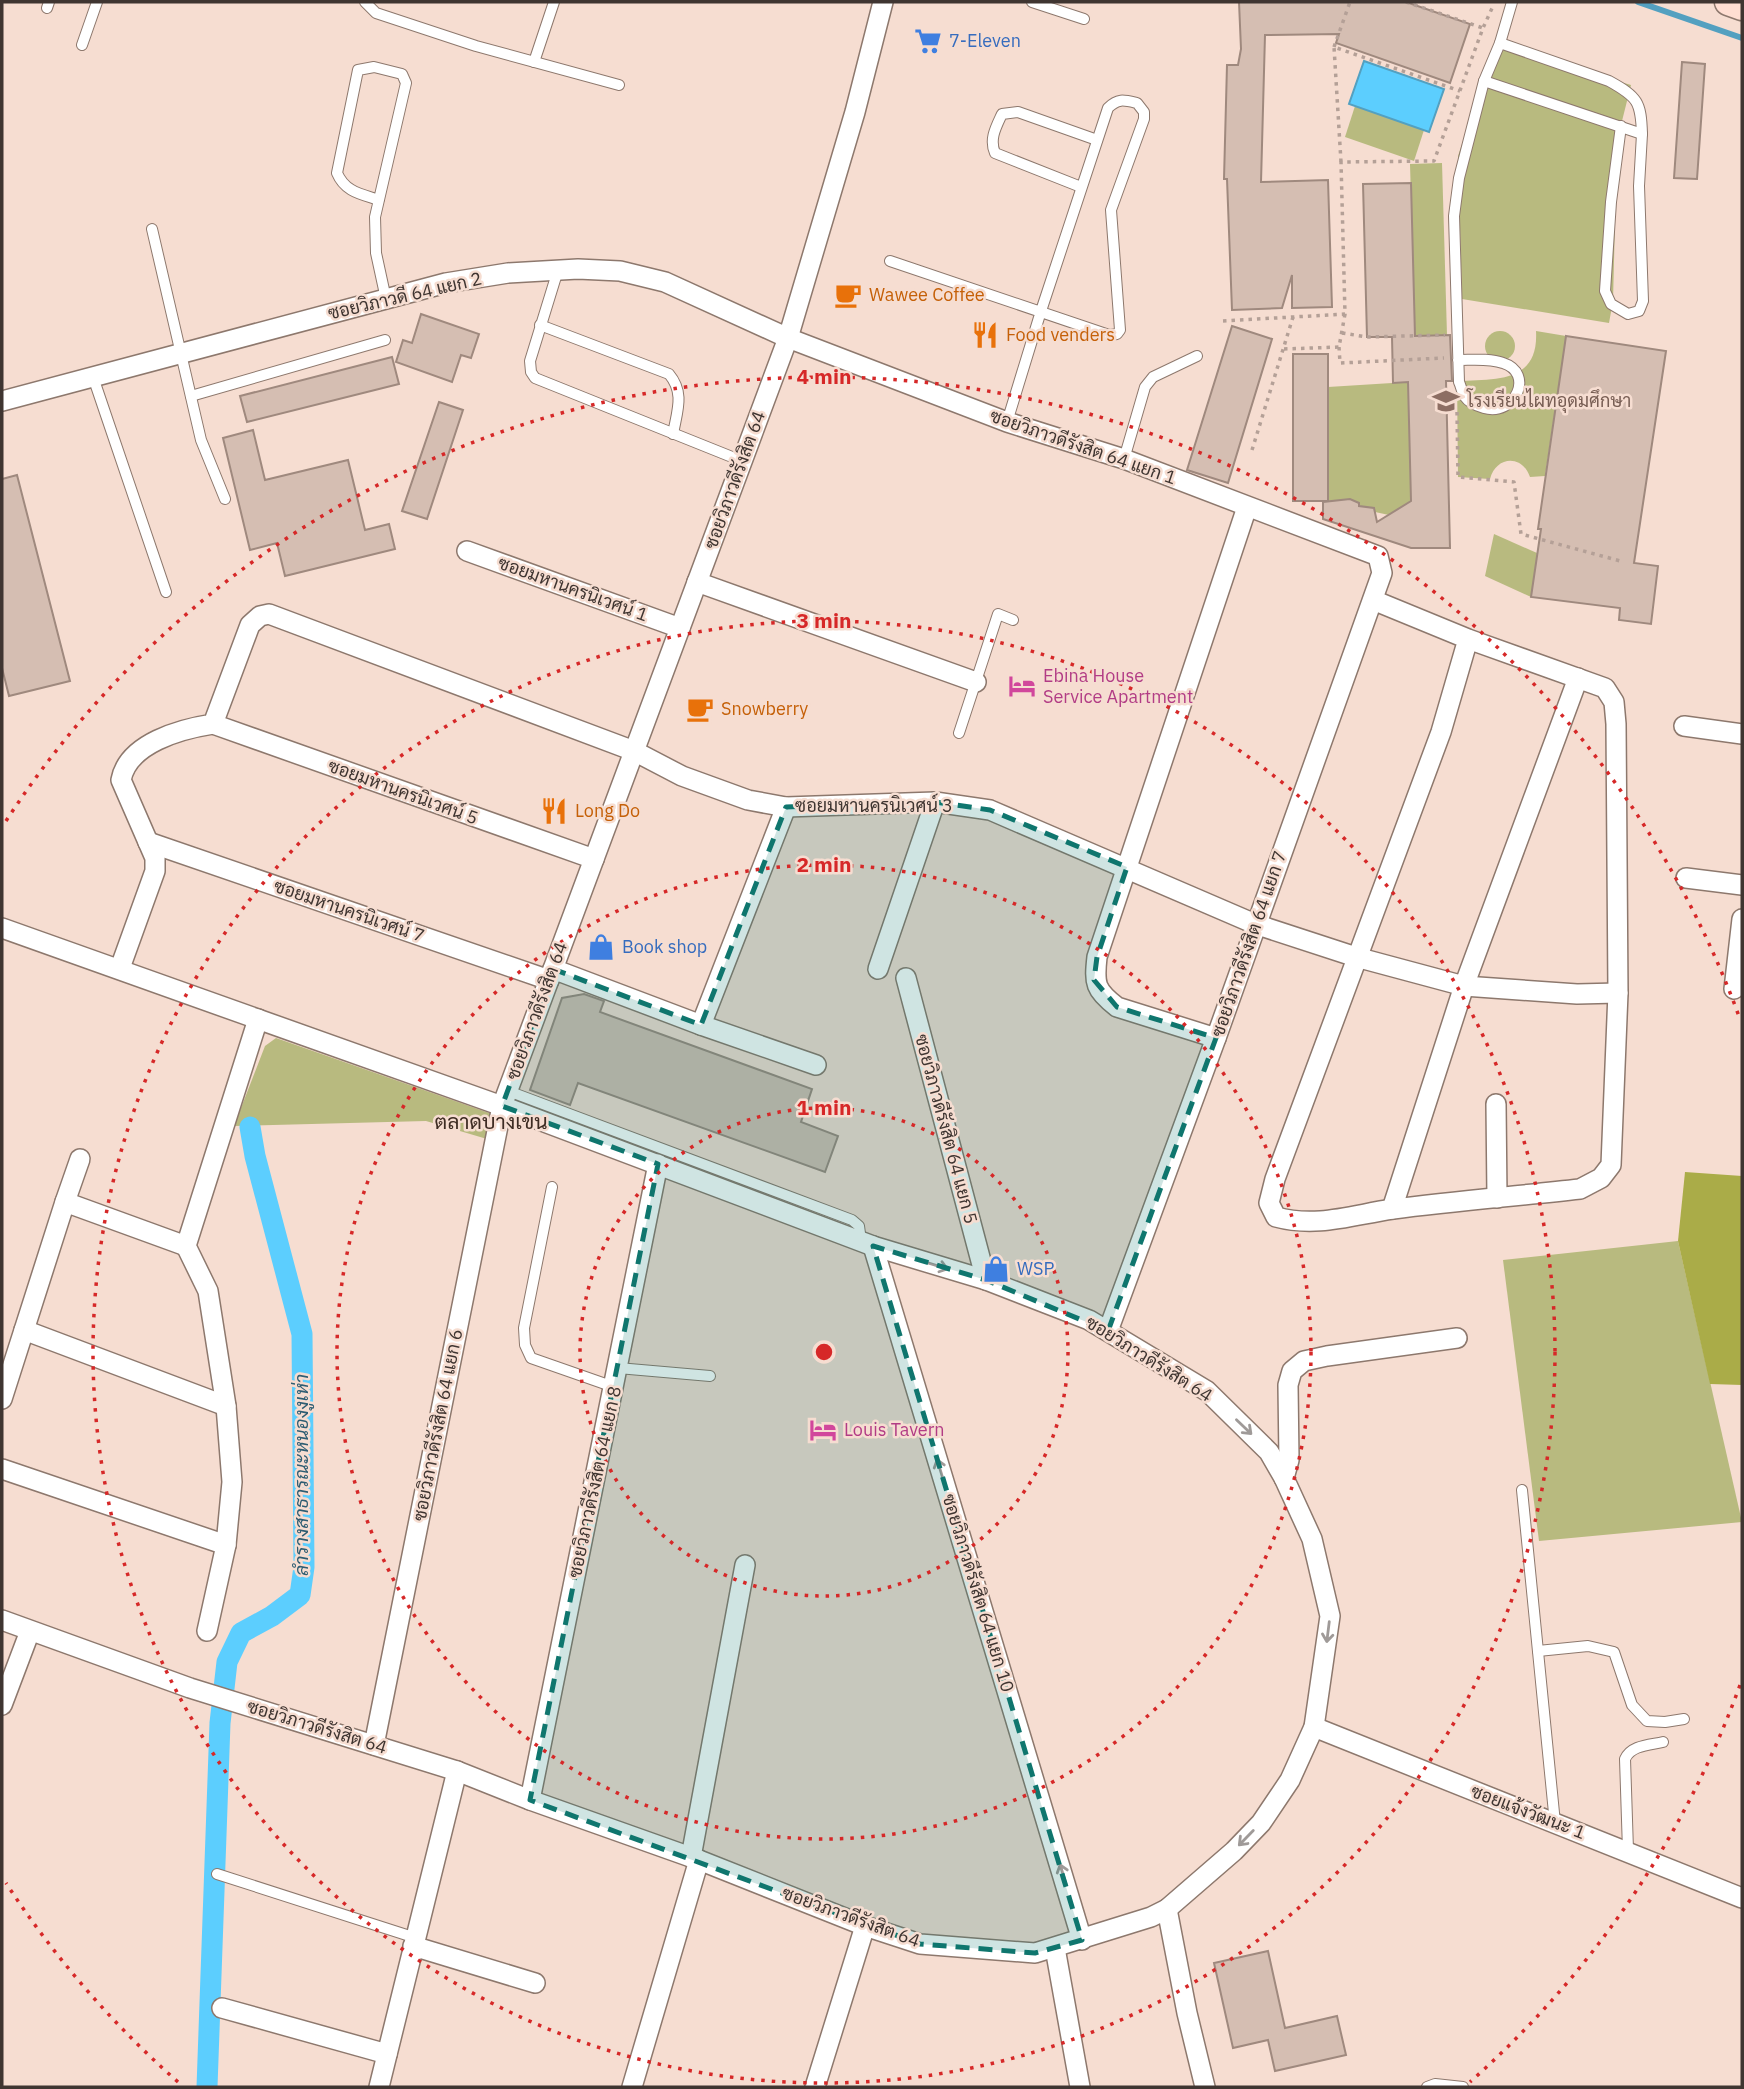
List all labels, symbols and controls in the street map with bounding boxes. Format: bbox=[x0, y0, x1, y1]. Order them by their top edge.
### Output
supermarket icon: 7-Eleven bbox=[913, 26, 943, 56]
place label: 7-Eleven bbox=[949, 29, 1021, 52]
street label: ซอยวิภาวดี 64 แยก 2 bbox=[326, 266, 484, 324]
cafe icon: Wawee Coffee bbox=[833, 280, 863, 310]
place label: Wawee Coffee bbox=[869, 283, 985, 306]
restaurant icon: Food venders bbox=[970, 320, 1000, 350]
place label: Food venders bbox=[1006, 323, 1115, 346]
text: 4 min bbox=[797, 362, 851, 390]
school or university icon: โรงเรียนไผทอุดมศึกษา bbox=[1431, 386, 1461, 416]
place label: โรงเรียนไผทอุดมศึกษา bbox=[1466, 388, 1631, 413]
street label: ซอยวิภาวดีรังสิต 64 แยก 1 bbox=[987, 403, 1180, 489]
street label: ซอยวิภาวดีรังสิต 64 bbox=[698, 407, 770, 552]
street label: ซอยมหานครนิเวศน์ 1 bbox=[495, 550, 652, 626]
text: 3 min bbox=[797, 606, 851, 634]
place label: Ebina House Service Apartment bbox=[1043, 664, 1193, 708]
hotel icon: Ebina House Service Apartment bbox=[1007, 671, 1037, 701]
cafe icon: Snowberry bbox=[685, 694, 715, 724]
place label: Snowberry bbox=[721, 697, 808, 720]
street label: ซอยมหานครนิเวศน์ 5 bbox=[325, 753, 482, 829]
street label: ซอยมหานครนิเวศน์ 3 bbox=[795, 793, 953, 817]
restaurant icon: Long Do bbox=[539, 796, 569, 826]
place label: Long Do bbox=[575, 799, 640, 822]
street label: ซอยวิภาวดีรังสิต 64 แยก 7 bbox=[1205, 847, 1291, 1040]
text: 2 min bbox=[797, 850, 851, 878]
street label: ซอยมหานครนิเวศน์ 7 bbox=[271, 873, 428, 947]
shop icon: Book shop bbox=[586, 932, 616, 962]
place label: Book shop bbox=[622, 935, 707, 958]
street label: ซอยวิภาวดีรังสิต 64 bbox=[500, 938, 572, 1083]
street label: ซอยวิภาวดีรังสิต 64 แยก 5 bbox=[910, 1031, 984, 1226]
text: 1 min bbox=[797, 1093, 851, 1121]
district label: ตลาดบางเขน bbox=[434, 1107, 548, 1135]
shop icon: WSP bbox=[981, 1254, 1011, 1284]
place label: WSP bbox=[1017, 1257, 1054, 1280]
one-way arrow bbox=[927, 1260, 949, 1273]
street label: ซอยวิภาวดีรังสิต 64 bbox=[1082, 1310, 1218, 1407]
street label: ซอยวิภาวดีรังสิต 64 แยก 6 bbox=[407, 1327, 467, 1523]
centre of rings bbox=[812, 1340, 836, 1364]
water label: ลำรางสาธารณะหนองงูเห่า bbox=[289, 1374, 315, 1576]
street label: ซอยวิภาวดีรังสิต 64 แยก 8 bbox=[562, 1384, 626, 1580]
hotel icon: Louis Tavern bbox=[808, 1415, 838, 1445]
place label: Louis Tavern bbox=[844, 1418, 945, 1441]
one-way arrow bbox=[1235, 1419, 1252, 1436]
one-way arrow bbox=[933, 1458, 946, 1480]
street label: ซอยวิภาวดีรังสิต 64 แยก 10 bbox=[937, 1491, 1021, 1695]
one-way arrow bbox=[1321, 1620, 1334, 1643]
street label: ซอยวิภาวดีรังสิต 64 bbox=[244, 1693, 390, 1759]
street label: ซอยแจ้งวัฒนะ 1 bbox=[1468, 1779, 1589, 1844]
one-way arrow bbox=[1238, 1830, 1255, 1847]
one-way arrow bbox=[1055, 1864, 1068, 1886]
street label: ซอยวิภาวดีรังสิต 64 bbox=[779, 1880, 924, 1952]

